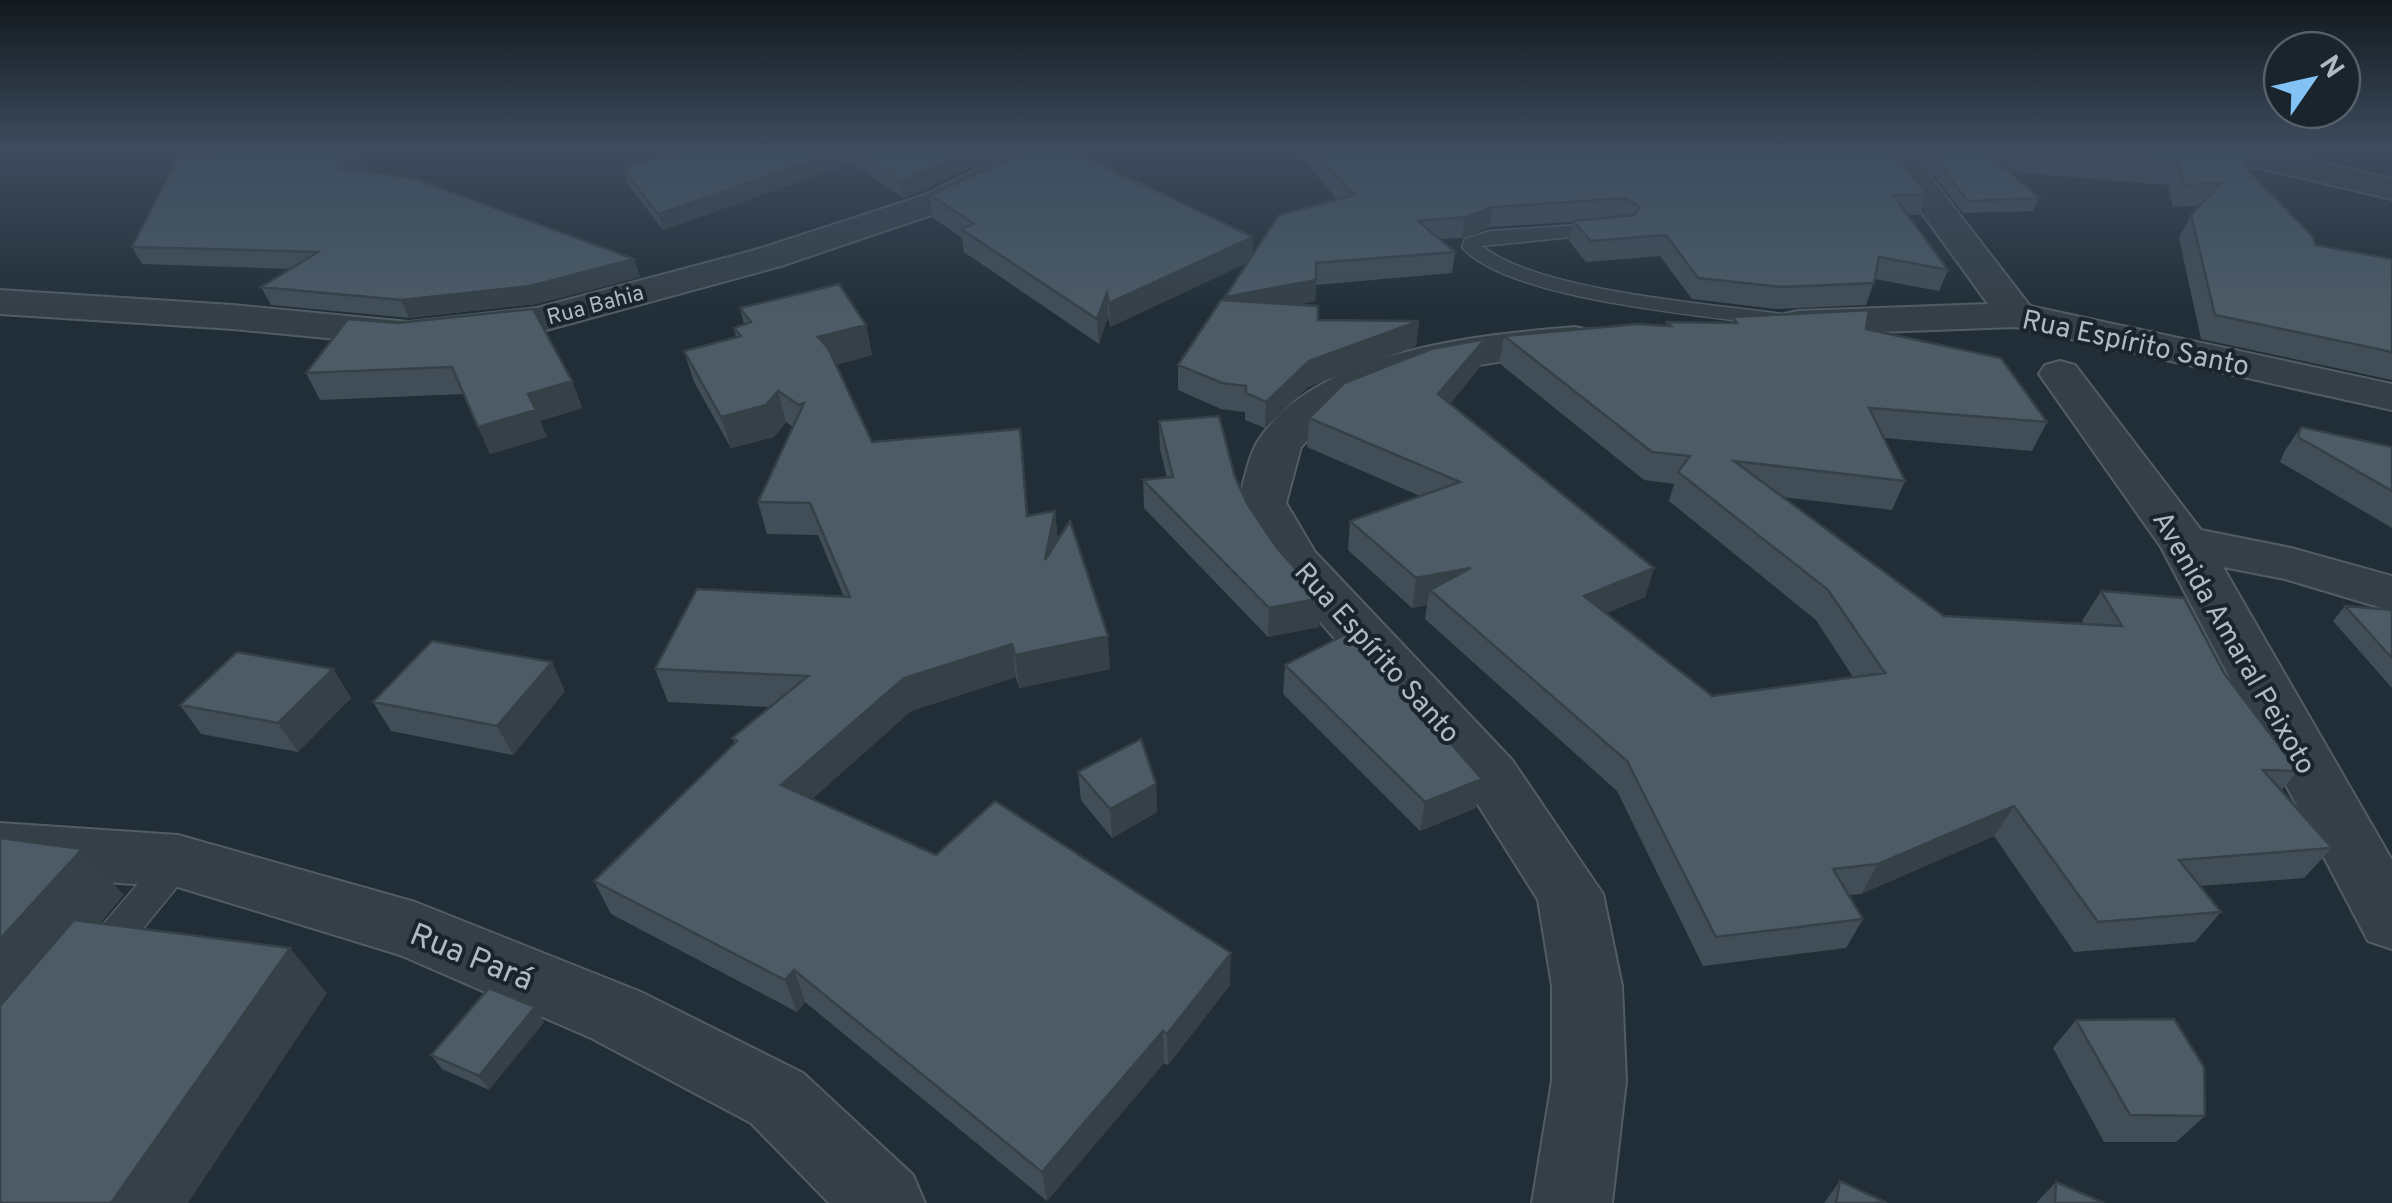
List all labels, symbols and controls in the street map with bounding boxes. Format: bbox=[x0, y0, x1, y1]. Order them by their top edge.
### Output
north arrow bbox=[2262, 30, 2362, 130]
text: N bbox=[2310, 49, 2351, 86]
street label: Rua Bahia bbox=[544, 281, 647, 332]
street label: Rua Espírito Santo bbox=[2019, 303, 2252, 387]
street label: Avenida Amaral Peixoto bbox=[2142, 506, 2322, 781]
street label: Rua Espírito Santo bbox=[1285, 556, 1467, 752]
street label: Rua Pará bbox=[403, 916, 538, 1002]

